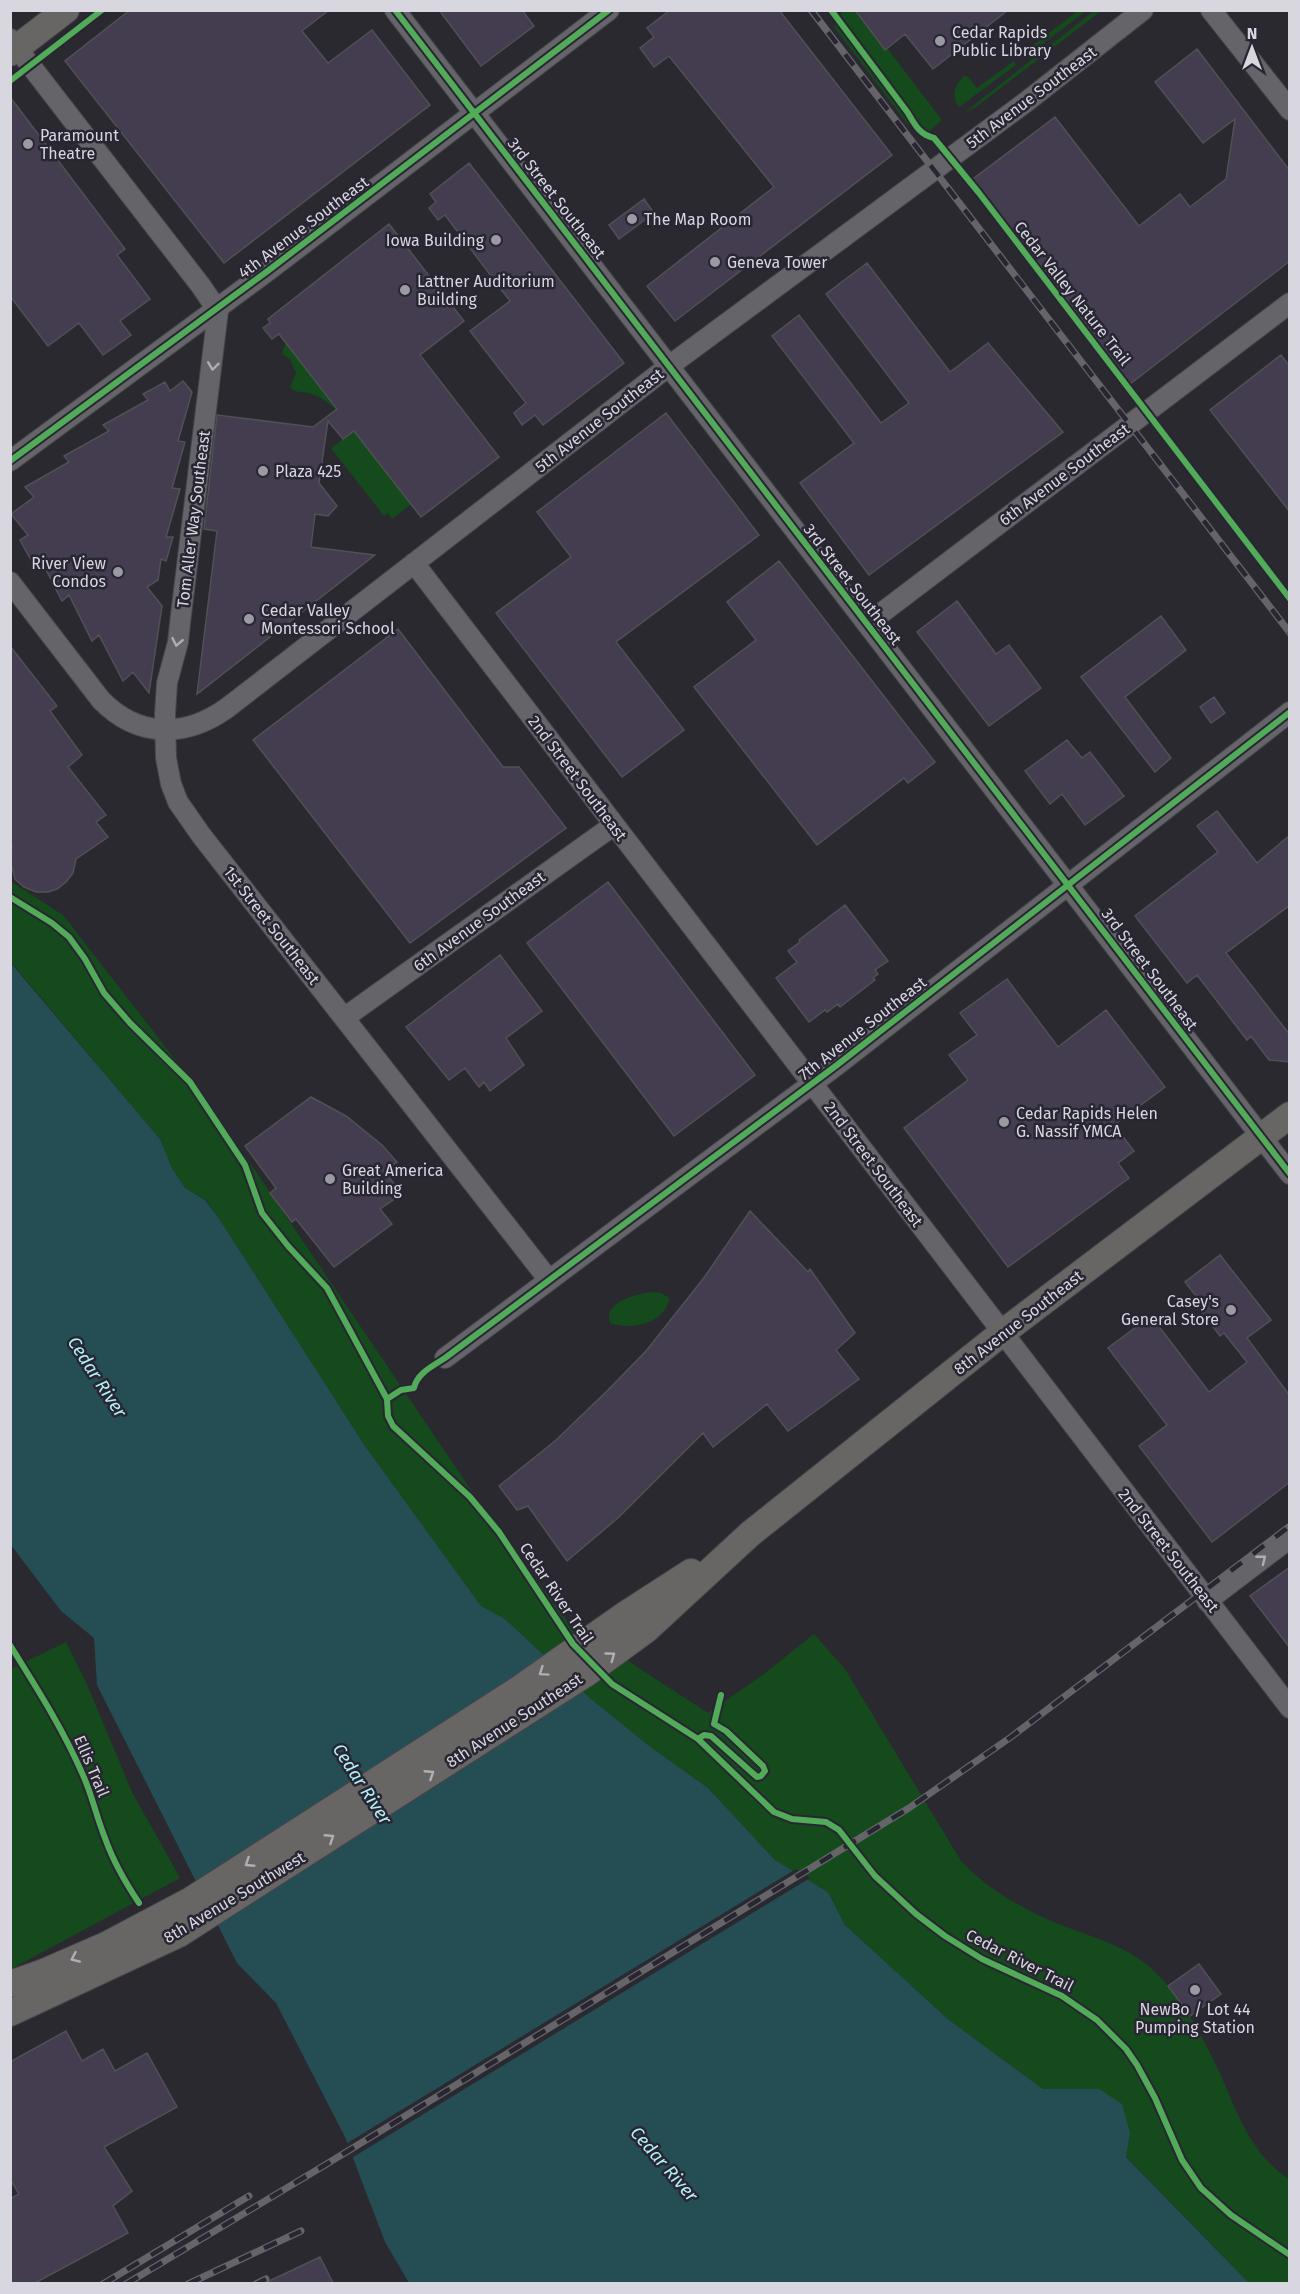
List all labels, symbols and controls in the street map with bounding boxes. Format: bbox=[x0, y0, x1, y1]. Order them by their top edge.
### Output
north arrow bbox=[1222, 18, 1282, 78]
place label: Cedar Rapids Public Library bbox=[952, 23, 1051, 60]
text: N bbox=[1247, 24, 1257, 43]
marker: Cedar Rapids Public Library bbox=[933, 34, 947, 48]
street label: 5th Avenue Southeast bbox=[963, 42, 1100, 152]
place label: Paramount Theatre bbox=[40, 126, 119, 163]
street label: 3rd Street Southeast bbox=[504, 134, 610, 263]
marker: Paramount Theatre bbox=[21, 137, 35, 151]
street label: 4th Avenue Southeast bbox=[234, 172, 372, 283]
place label: The Map Room bbox=[644, 210, 751, 229]
marker: The Map Room bbox=[625, 212, 639, 226]
street label: Cedar Valley Nature Trail bbox=[1010, 217, 1135, 369]
place label: Iowa Building bbox=[386, 231, 485, 250]
marker: Iowa Building bbox=[489, 233, 503, 247]
place label: Geneva Tower bbox=[727, 253, 828, 272]
marker: Geneva Tower bbox=[708, 255, 722, 269]
place label: Lattner Auditorium Building bbox=[417, 272, 555, 309]
marker: Lattner Auditorium Building bbox=[398, 283, 412, 297]
one-way arrow bbox=[207, 361, 219, 370]
street label: 5th Avenue Southeast bbox=[531, 364, 667, 476]
street label: 6th Avenue Southeast bbox=[995, 419, 1133, 530]
street label: Tom Aller Way Southeast bbox=[173, 429, 214, 609]
place label: Plaza 425 bbox=[275, 462, 341, 481]
marker: Plaza 425 bbox=[256, 464, 270, 478]
street label: 3rd Street Southeast bbox=[800, 520, 906, 649]
place label: River View Condos bbox=[31, 554, 107, 591]
marker: River View Condos bbox=[111, 565, 125, 579]
place label: Cedar Valley Montessori School bbox=[261, 601, 395, 638]
marker: Cedar Valley Montessori School bbox=[242, 612, 256, 626]
one-way arrow bbox=[171, 637, 184, 647]
street label: 2nd Street Southeast bbox=[524, 712, 631, 845]
street label: 1st Street Southeast bbox=[219, 862, 324, 988]
street label: 6th Avenue Southeast bbox=[410, 867, 549, 976]
street label: 3rd Street Southeast bbox=[1097, 904, 1202, 1034]
street label: 7th Avenue Southeast bbox=[795, 973, 930, 1084]
street label: 2nd Street Southeast bbox=[820, 1098, 927, 1231]
place label: Cedar Rapids Helen G. Nassif YMCA bbox=[1016, 1104, 1158, 1141]
marker: Cedar Rapids Helen G. Nassif YMCA bbox=[997, 1115, 1011, 1129]
place label: Great America Building bbox=[342, 1161, 444, 1198]
marker: Great America Building bbox=[323, 1172, 337, 1186]
street label: 8th Avenue Southeast bbox=[950, 1266, 1087, 1379]
place label: Casey's General Store bbox=[1121, 1292, 1219, 1329]
marker: Casey's General Store bbox=[1224, 1303, 1238, 1317]
water label: Cedar River bbox=[63, 1333, 132, 1422]
street label: 2nd Street Southeast bbox=[1114, 1485, 1223, 1616]
street label: Cedar River Trail bbox=[516, 1539, 598, 1648]
one-way arrow bbox=[1255, 1555, 1266, 1566]
one-way arrow bbox=[605, 1652, 616, 1663]
one-way arrow bbox=[539, 1665, 550, 1676]
street label: 8th Avenue Southeast bbox=[443, 1669, 586, 1772]
street label: Ellis Trail bbox=[70, 1732, 113, 1800]
water label: Cedar River bbox=[328, 1740, 397, 1829]
one-way arrow bbox=[424, 1769, 434, 1781]
one-way arrow bbox=[323, 1834, 334, 1845]
street label: 8th Avenue Southwest bbox=[160, 1848, 309, 1947]
one-way arrow bbox=[245, 1855, 255, 1867]
street label: Cedar River Trail bbox=[963, 1925, 1077, 1996]
one-way arrow bbox=[71, 1951, 82, 1963]
marker: NewBo / Lot 44 Pumping Station bbox=[1188, 1983, 1202, 1997]
place label: NewBo / Lot 44 Pumping Station bbox=[1135, 2000, 1255, 2037]
water label: Cedar River bbox=[626, 2122, 703, 2207]

